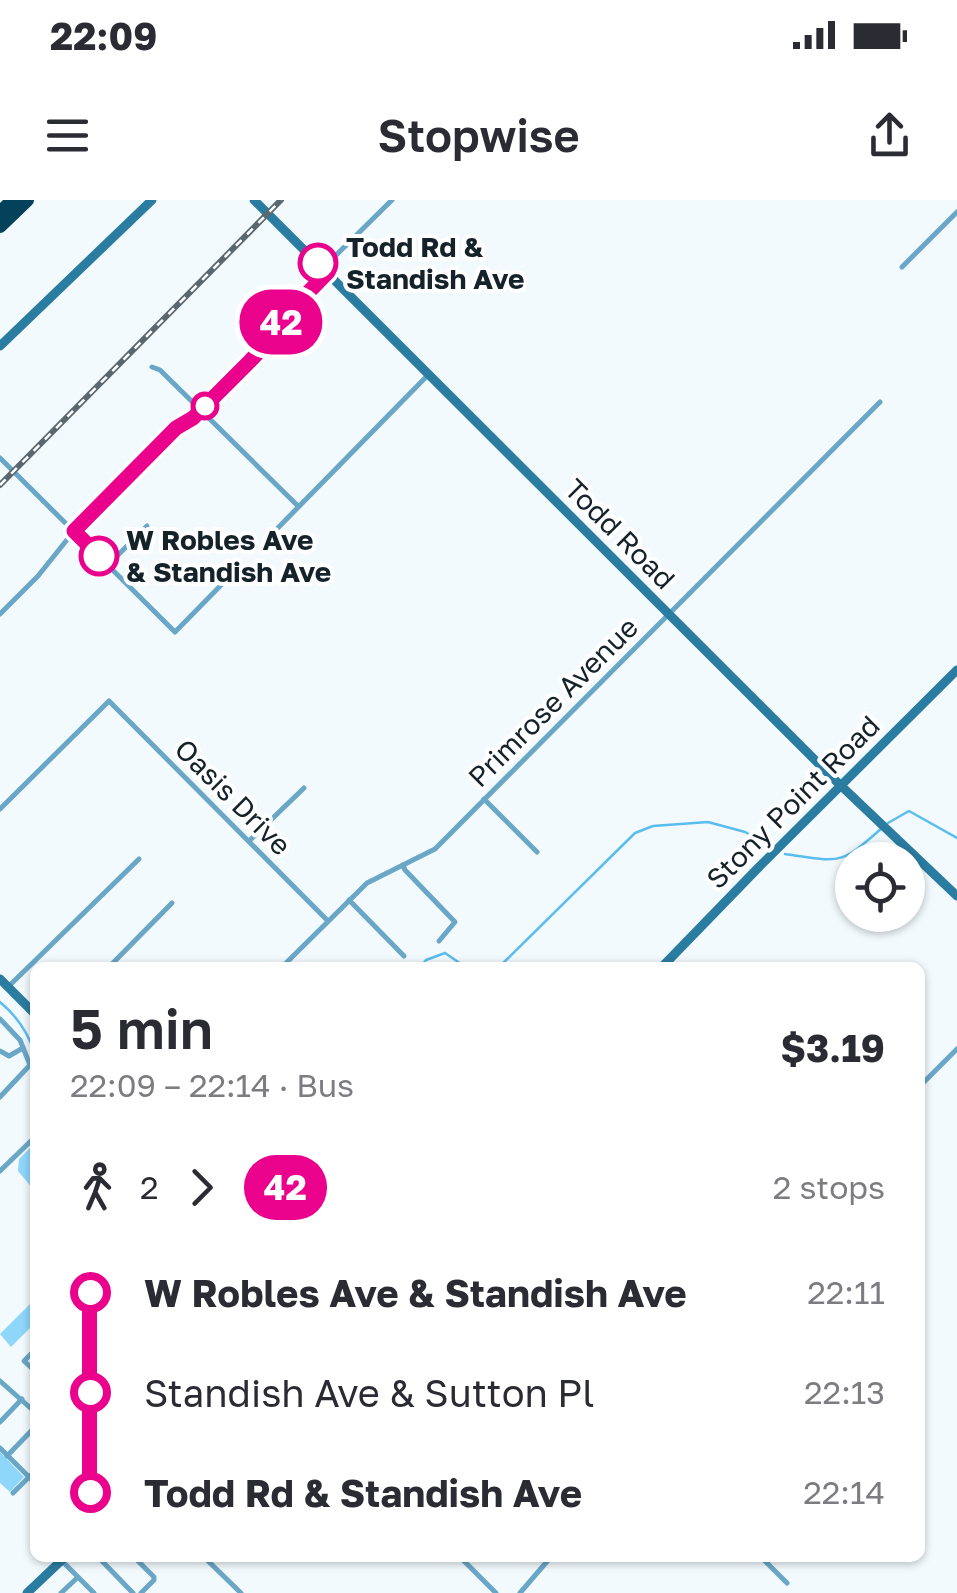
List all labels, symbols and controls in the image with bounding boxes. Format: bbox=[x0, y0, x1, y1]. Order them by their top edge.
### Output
text: 22:09 bbox=[50, 13, 157, 58]
icon: menu bbox=[40, 108, 95, 163]
text: Stopwise bbox=[378, 108, 580, 162]
icon: share bbox=[862, 108, 917, 163]
place label: Todd Rd & Standish Ave bbox=[346, 230, 524, 295]
marker: Todd Rd & Standish Ave bbox=[299, 244, 337, 282]
line badge: 42 bbox=[236, 290, 326, 354]
text: 42 bbox=[259, 301, 303, 343]
unlabelled marker bbox=[192, 393, 218, 419]
street label: Todd Road bbox=[559, 472, 682, 595]
place label: W Robles Ave & Standish Ave bbox=[126, 523, 331, 588]
marker: W Robles Ave & Standish Ave bbox=[80, 537, 118, 575]
street label: Primrose Avenue bbox=[461, 610, 644, 793]
street label: Stony Point Road bbox=[699, 708, 886, 895]
street label: Oasis Drive bbox=[169, 732, 298, 861]
map controls bbox=[835, 842, 925, 932]
button: locate bbox=[835, 842, 925, 932]
text: 5 min bbox=[70, 995, 213, 1061]
text: $3.19 bbox=[780, 1025, 885, 1070]
text: 22:09 – 22:14 · Bus bbox=[70, 1066, 354, 1104]
icon: walk bbox=[70, 1160, 125, 1215]
icon: forward bbox=[174, 1160, 229, 1215]
text: 42 bbox=[264, 1166, 307, 1208]
text: 2 bbox=[140, 1168, 159, 1206]
text: 2 stops bbox=[773, 1168, 885, 1206]
text: W Robles Ave & Standish Ave bbox=[144, 1270, 687, 1315]
text: 22:11 bbox=[807, 1273, 885, 1311]
text: Standish Ave & Sutton Pl bbox=[144, 1370, 594, 1415]
text: 22:13 bbox=[804, 1373, 885, 1411]
text: Todd Rd & Standish Ave bbox=[144, 1470, 582, 1515]
text: 22:14 bbox=[803, 1473, 885, 1511]

